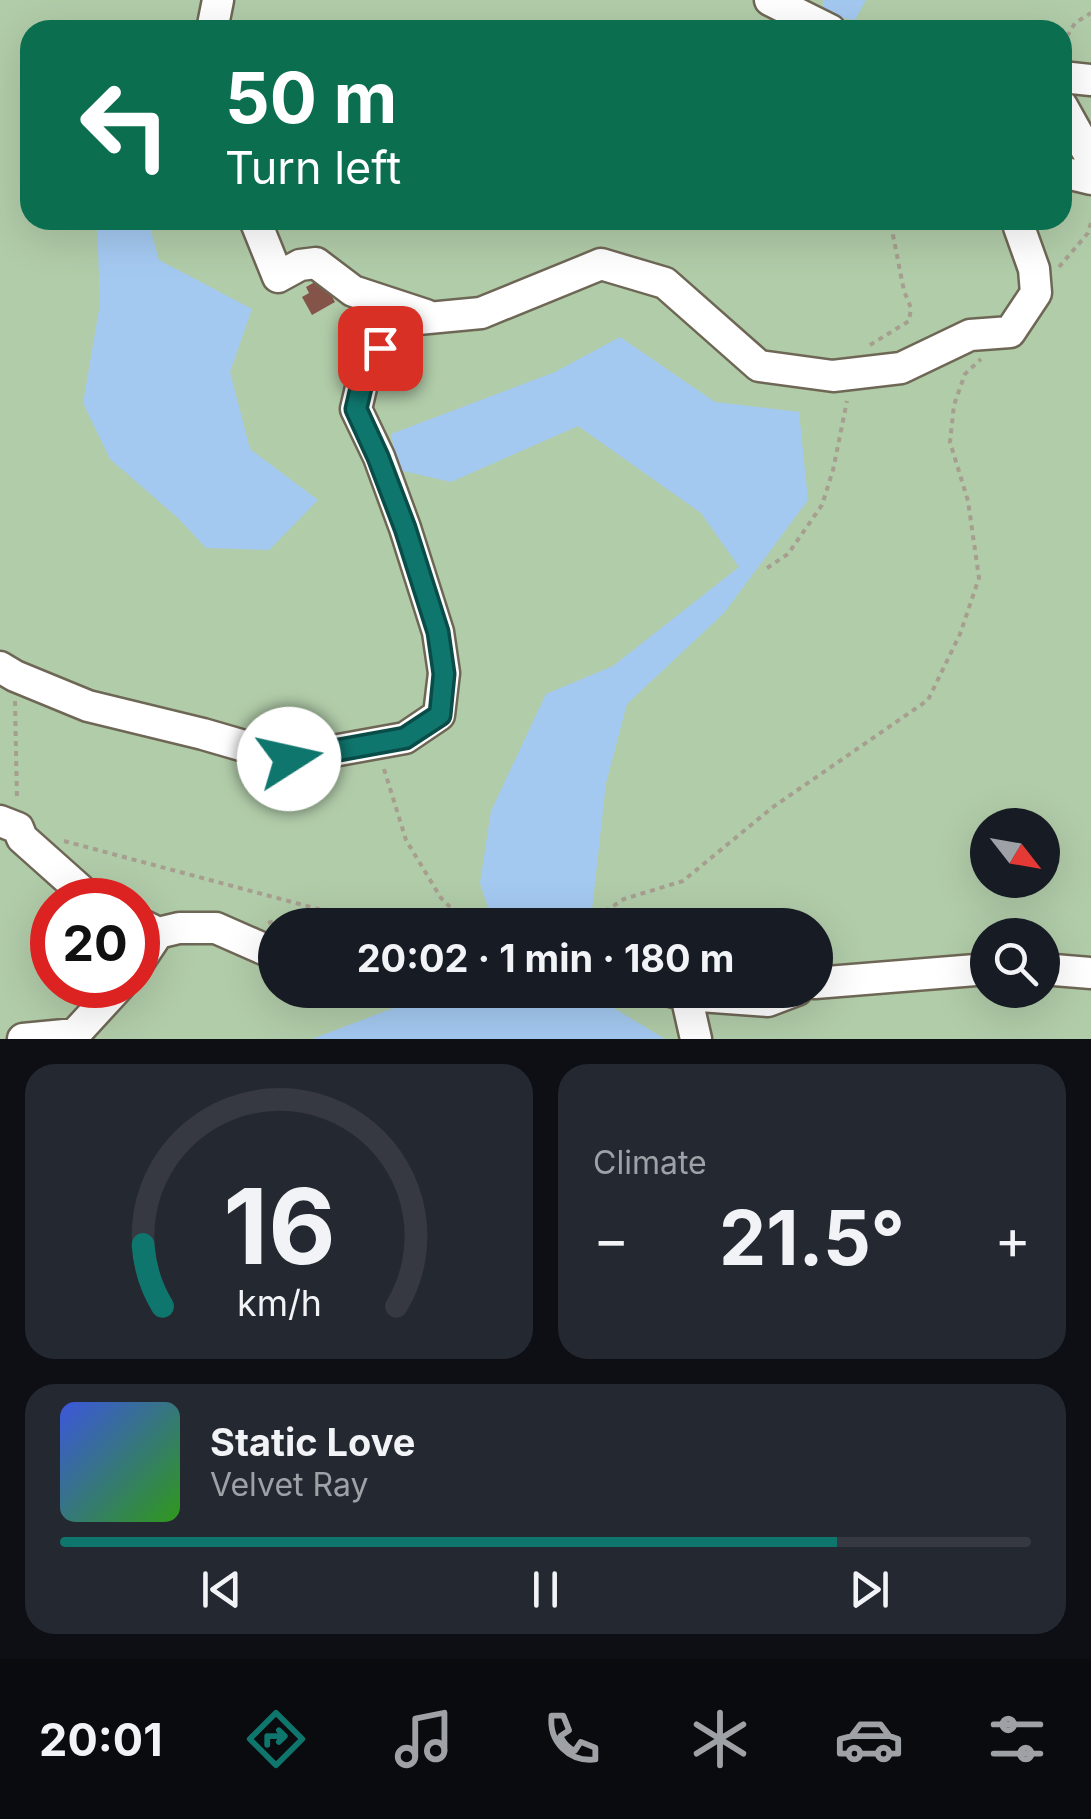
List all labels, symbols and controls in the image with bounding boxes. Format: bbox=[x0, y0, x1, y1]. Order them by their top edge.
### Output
text: 50 m bbox=[225, 55, 397, 140]
icon: left bbox=[60, 60, 190, 190]
text: Turn left bbox=[225, 140, 401, 195]
pin bbox=[338, 306, 423, 391]
icon: arrive bbox=[353, 321, 408, 376]
position arrow bbox=[237, 707, 341, 811]
north arrow bbox=[970, 808, 1060, 898]
map controls bbox=[970, 808, 1060, 1008]
speed limit sign: 20 bbox=[30, 878, 160, 1008]
button: search bbox=[970, 918, 1060, 1008]
text: 20:02 · 1 min · 180 m bbox=[357, 935, 734, 981]
text: Climate bbox=[593, 1143, 707, 1182]
text: 16 bbox=[223, 1163, 335, 1289]
text: 21.5° bbox=[719, 1192, 905, 1283]
text: − bbox=[593, 1206, 629, 1272]
text: + bbox=[995, 1206, 1031, 1272]
text: km/h bbox=[237, 1281, 321, 1325]
text: Static Love bbox=[210, 1419, 415, 1465]
text: Velvet Ray bbox=[210, 1465, 368, 1504]
icon: previous bbox=[194, 1562, 249, 1617]
icon: pause bbox=[518, 1562, 573, 1617]
icon: next bbox=[842, 1562, 897, 1617]
icon: directions bbox=[241, 1704, 311, 1774]
icon: music bbox=[389, 1704, 459, 1774]
icon: phone bbox=[537, 1704, 607, 1774]
icon: climate bbox=[685, 1704, 755, 1774]
icon: car bbox=[834, 1704, 904, 1774]
icon: filters bbox=[982, 1704, 1052, 1774]
text: 20:01 bbox=[39, 1712, 163, 1767]

